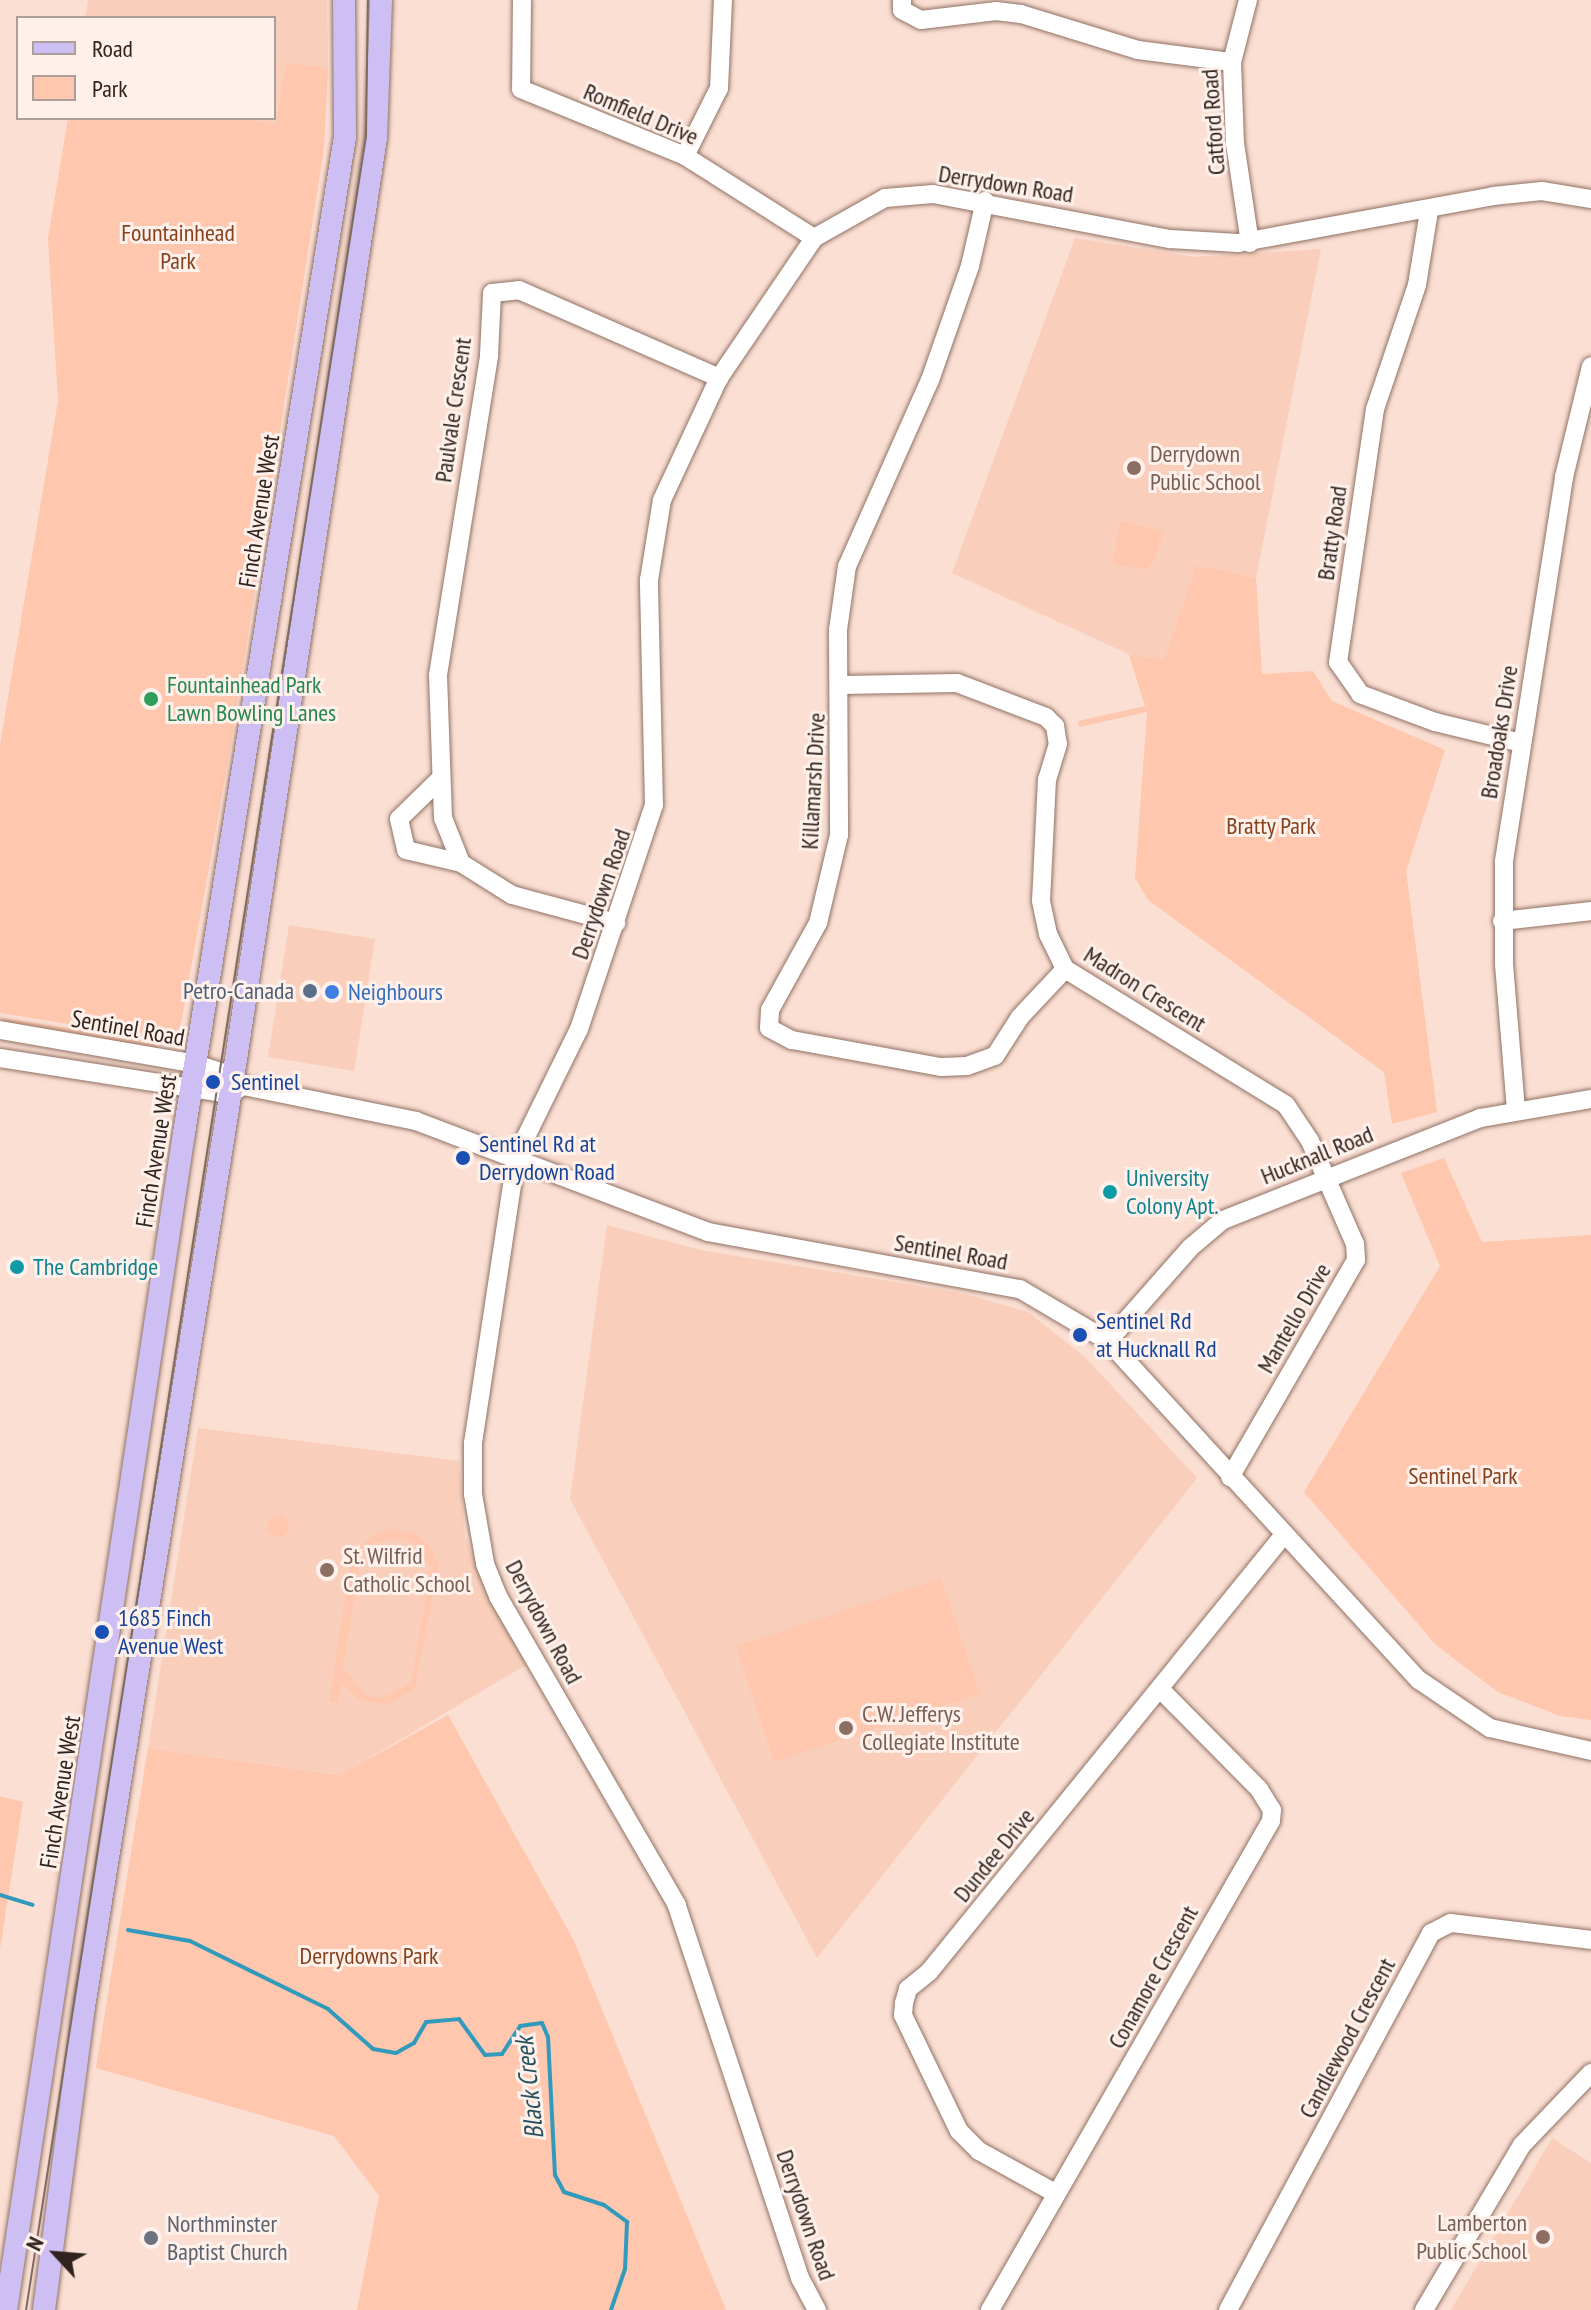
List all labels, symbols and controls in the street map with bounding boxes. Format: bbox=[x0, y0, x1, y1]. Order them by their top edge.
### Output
legend bbox=[16, 16, 276, 120]
text: Road bbox=[92, 33, 133, 64]
street label: Catford Road bbox=[1195, 68, 1231, 176]
text: Park bbox=[92, 73, 128, 104]
street label: Romfield Drive bbox=[579, 77, 703, 151]
street label: Derrydown Road bbox=[937, 159, 1075, 209]
park label: Fountainhead Park bbox=[121, 219, 235, 275]
street label: Paulvale Crescent bbox=[429, 336, 477, 484]
street label: Finch Avenue West bbox=[233, 432, 285, 590]
place label: Derrydown Public School bbox=[1150, 440, 1261, 496]
marker: Derrydown Public School bbox=[1125, 459, 1143, 477]
street label: Bratty Road bbox=[1311, 484, 1353, 582]
street label: Broadoaks Drive bbox=[1474, 663, 1524, 801]
place label: Fountainhead Park Lawn Bowling Lanes bbox=[167, 671, 336, 727]
marker: Fountainhead Park Lawn Bowling Lanes bbox=[142, 690, 160, 708]
street label: Killamarsh Drive bbox=[795, 712, 831, 850]
park label: Bratty Park bbox=[1226, 812, 1316, 840]
street label: Derrydown Road bbox=[565, 825, 637, 963]
street label: Madron Crescent bbox=[1079, 940, 1211, 1038]
place label: Petro-Canada bbox=[183, 977, 294, 1005]
place label: Neighbours bbox=[348, 978, 443, 1006]
marker: Petro-Canada bbox=[301, 982, 319, 1000]
marker: Neighbours bbox=[323, 983, 341, 1001]
street label: Sentinel Road bbox=[69, 1004, 187, 1052]
place label: Sentinel bbox=[231, 1068, 300, 1096]
marker: Sentinel bbox=[202, 1071, 224, 1093]
street label: Finch Avenue West bbox=[130, 1072, 182, 1230]
street label: Hucknall Road bbox=[1257, 1119, 1377, 1191]
place label: Sentinel Rd at Derrydown Road bbox=[479, 1130, 615, 1186]
marker: Sentinel Rd at Derrydown Road bbox=[454, 1149, 472, 1167]
place label: University Colony Apt. bbox=[1126, 1164, 1220, 1220]
marker: University Colony Apt. bbox=[1101, 1183, 1119, 1201]
street label: Sentinel Road bbox=[892, 1228, 1010, 1276]
place label: The Cambridge bbox=[33, 1253, 158, 1281]
marker: The Cambridge bbox=[8, 1258, 26, 1276]
street label: Mantello Drive bbox=[1251, 1258, 1337, 1378]
place label: Sentinel Rd at Hucknall Rd bbox=[1096, 1307, 1217, 1363]
marker: Sentinel Rd at Hucknall Rd bbox=[1071, 1326, 1089, 1344]
park label: Sentinel Park bbox=[1408, 1462, 1518, 1490]
place label: St. Wilfrid Catholic School bbox=[343, 1542, 471, 1598]
street label: Derrydown Road bbox=[499, 1555, 589, 1689]
marker: St. Wilfrid Catholic School bbox=[318, 1561, 336, 1579]
place label: 1685 Finch Avenue West bbox=[118, 1604, 224, 1660]
marker: 1685 Finch Avenue West bbox=[93, 1623, 111, 1641]
place label: C.W. Jefferys Collegiate Institute bbox=[862, 1700, 1020, 1756]
street label: Finch Avenue West bbox=[34, 1713, 86, 1871]
marker: C.W. Jefferys Collegiate Institute bbox=[837, 1719, 855, 1737]
street label: Dundee Drive bbox=[947, 1802, 1041, 1908]
street label: Conamore Crescent bbox=[1102, 1901, 1204, 2053]
park label: Derrydowns Park bbox=[300, 1942, 438, 1970]
street label: Candlewood Crescent bbox=[1293, 1953, 1401, 2123]
water label: Black Creek bbox=[508, 2035, 550, 2141]
street label: Derrydown Road bbox=[770, 2146, 842, 2284]
place label: Lamberton Public School bbox=[1416, 2209, 1527, 2265]
place label: Northminster Baptist Church bbox=[167, 2210, 288, 2266]
north arrow bbox=[16, 2214, 96, 2294]
marker: Lamberton Public School bbox=[1534, 2228, 1552, 2246]
marker: Northminster Baptist Church bbox=[142, 2229, 160, 2247]
text: N bbox=[19, 2232, 50, 2255]

